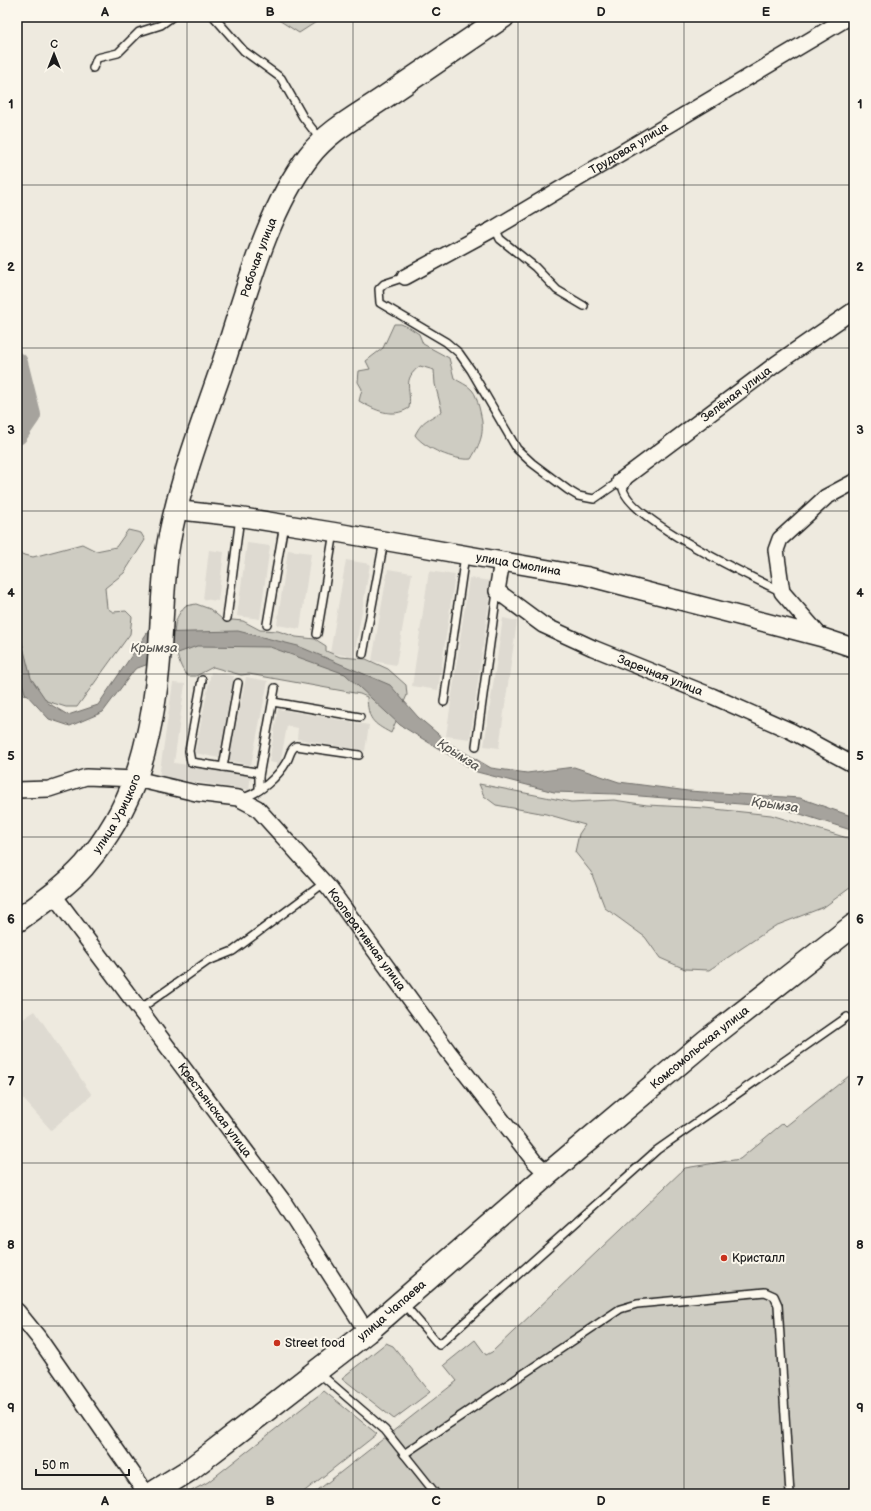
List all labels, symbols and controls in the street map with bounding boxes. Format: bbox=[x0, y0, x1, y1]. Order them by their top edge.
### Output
text: A bbox=[100, 4, 109, 20]
text: B bbox=[265, 4, 275, 20]
text: C bbox=[431, 4, 441, 20]
text: D bbox=[596, 4, 606, 20]
text: E bbox=[762, 4, 771, 20]
north arrow bbox=[34, 34, 74, 74]
text: С bbox=[50, 38, 58, 51]
text: 1 bbox=[8, 96, 14, 112]
text: 1 bbox=[857, 96, 863, 112]
street label: Трудовая улица bbox=[587, 119, 671, 178]
street label: Рабочая улица bbox=[238, 215, 281, 300]
text: 2 bbox=[7, 259, 15, 275]
text: 2 bbox=[856, 259, 864, 275]
street label: Зелёная улица bbox=[698, 363, 774, 426]
text: 3 bbox=[7, 422, 15, 438]
text: 3 bbox=[856, 422, 864, 438]
street label: улица Смолина bbox=[475, 550, 562, 580]
text: 4 bbox=[7, 585, 15, 601]
text: 4 bbox=[856, 585, 864, 601]
water label: Крымза bbox=[130, 640, 178, 656]
street label: Заречная улица bbox=[615, 652, 705, 699]
water label: Крымза bbox=[434, 735, 483, 775]
text: 5 bbox=[7, 748, 15, 764]
text: 5 bbox=[856, 748, 864, 764]
street label: улица Урицкого bbox=[90, 772, 144, 857]
water label: Крымза bbox=[750, 794, 800, 816]
street label: Кооперативная улица bbox=[324, 886, 409, 994]
text: 6 bbox=[7, 911, 15, 927]
text: 6 bbox=[856, 911, 864, 927]
street label: Комсомольская улица bbox=[647, 1003, 752, 1093]
street label: Крестьянская улица bbox=[174, 1060, 255, 1161]
text: 7 bbox=[7, 1074, 15, 1090]
text: 7 bbox=[856, 1074, 864, 1090]
text: 8 bbox=[7, 1237, 15, 1253]
text: 8 bbox=[856, 1237, 864, 1253]
place label: Кристалл bbox=[732, 1251, 785, 1266]
marker: Кристалл bbox=[719, 1253, 729, 1263]
street label: улица Чапаева bbox=[355, 1277, 429, 1344]
place label: Street food bbox=[285, 1336, 345, 1351]
marker: Street food bbox=[272, 1338, 282, 1348]
text: 9 bbox=[7, 1400, 15, 1416]
text: 9 bbox=[856, 1400, 864, 1416]
scale bar bbox=[36, 1451, 129, 1477]
text: 50 m bbox=[42, 1458, 69, 1473]
text: A bbox=[100, 1493, 109, 1509]
text: B bbox=[265, 1493, 275, 1509]
text: C bbox=[431, 1493, 441, 1509]
text: D bbox=[596, 1493, 606, 1509]
text: E bbox=[762, 1493, 771, 1509]

